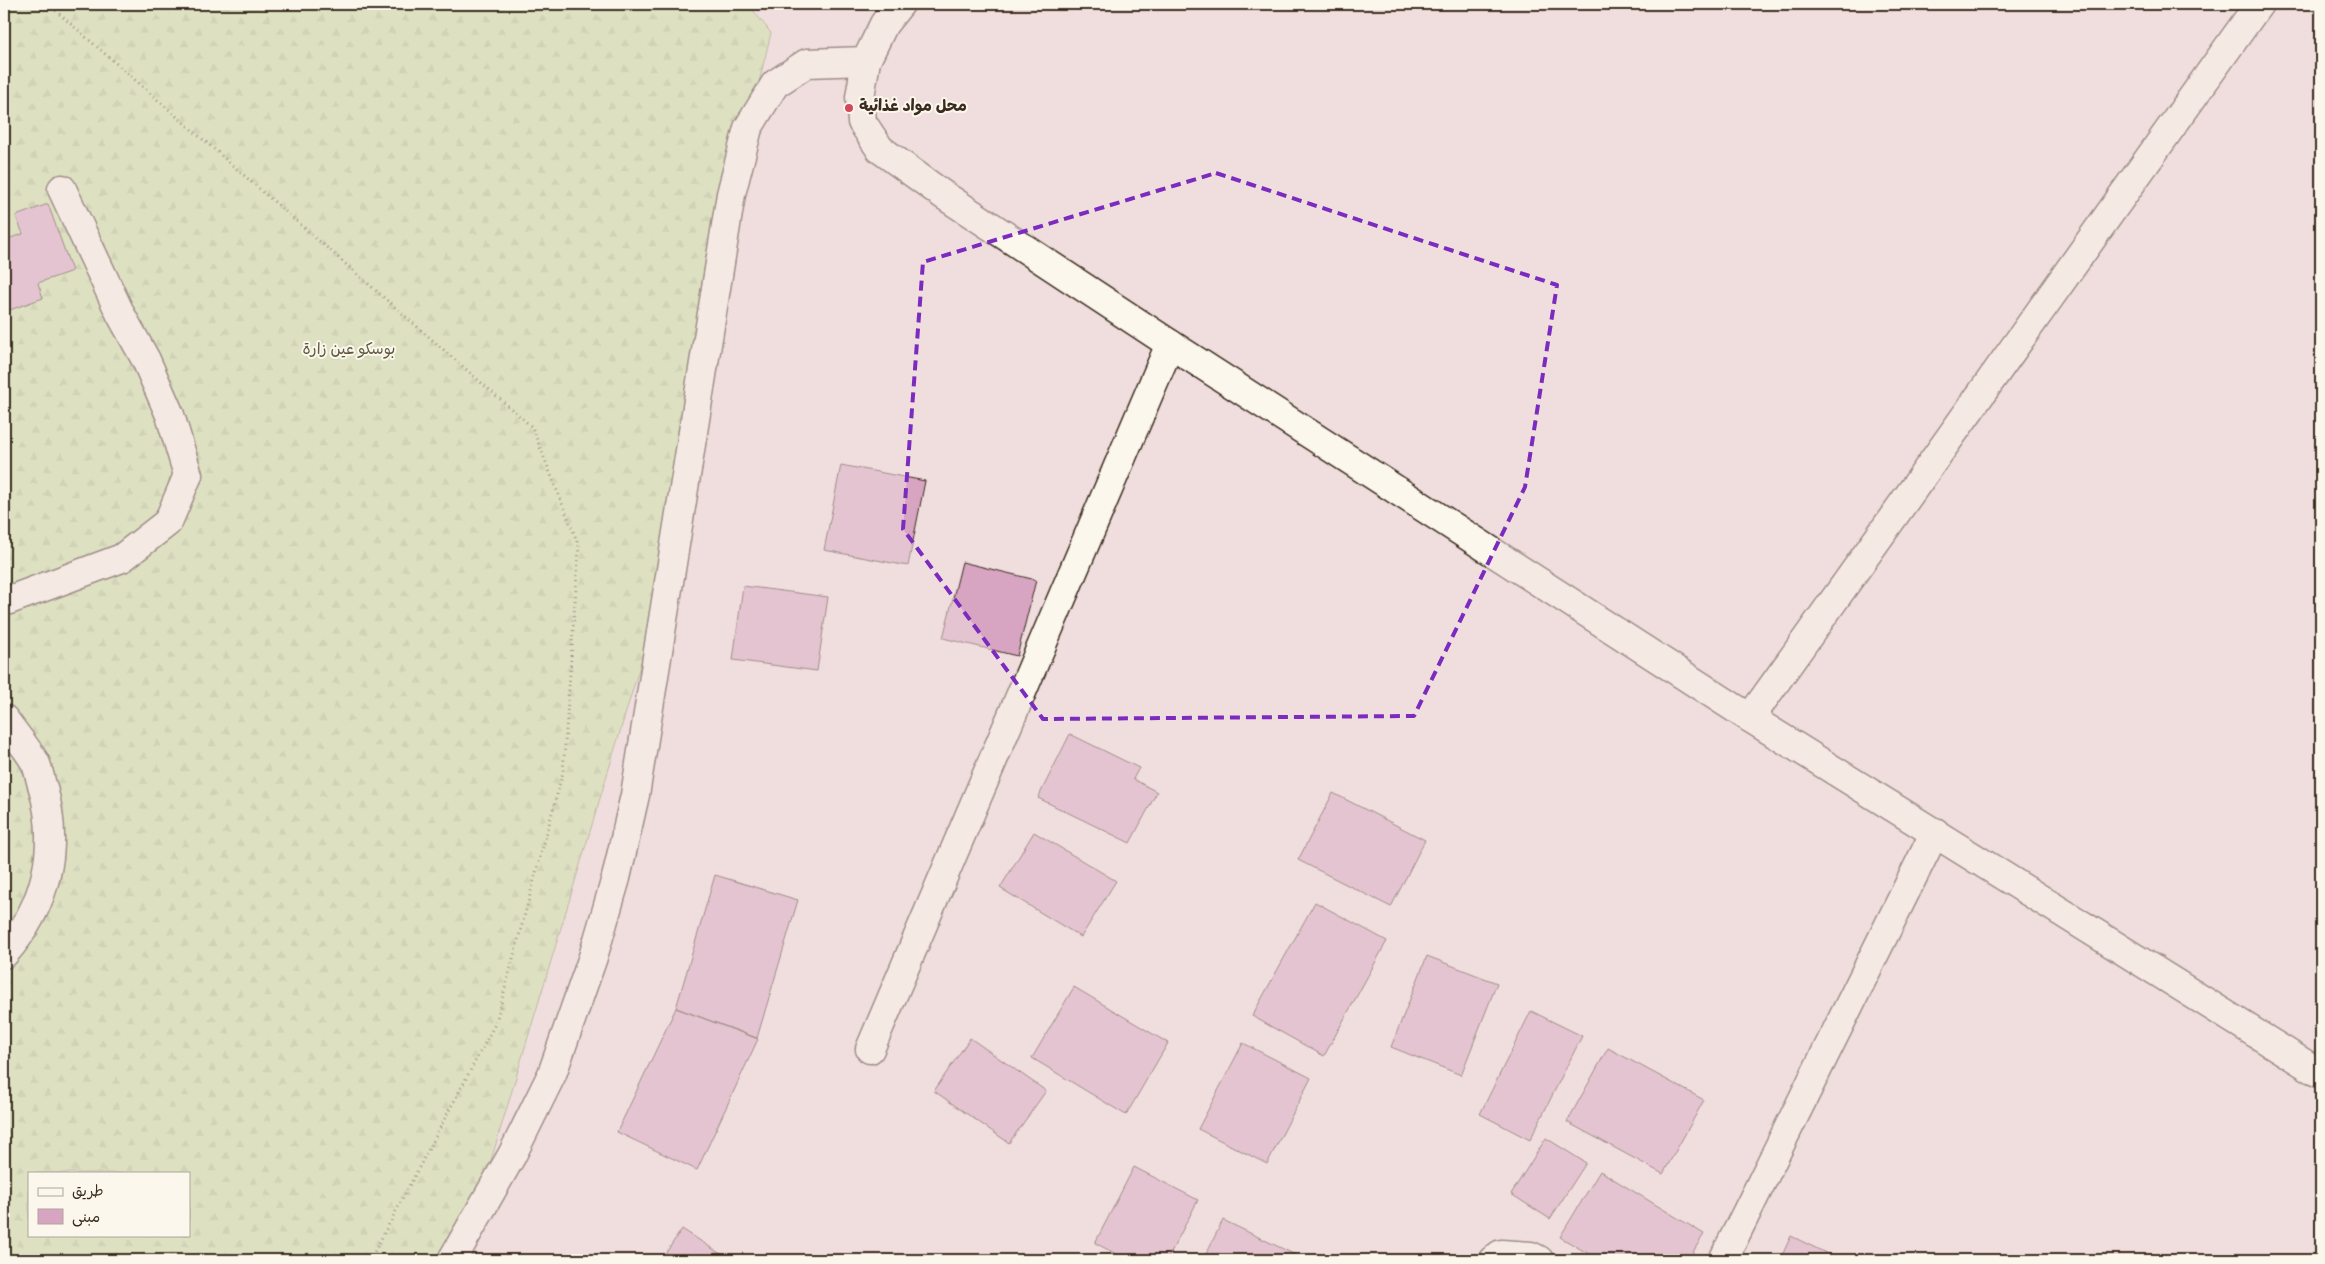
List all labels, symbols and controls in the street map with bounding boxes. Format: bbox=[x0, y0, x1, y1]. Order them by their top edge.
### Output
place label: محل مواد غذائية bbox=[859, 98, 967, 118]
marker: محل مواد غذائية bbox=[843, 102, 855, 114]
park label: بوسكو عين زارة bbox=[302, 342, 396, 361]
legend bbox=[28, 1172, 190, 1236]
text: طريق bbox=[72, 1184, 104, 1202]
text: مبنى bbox=[72, 1210, 100, 1228]

